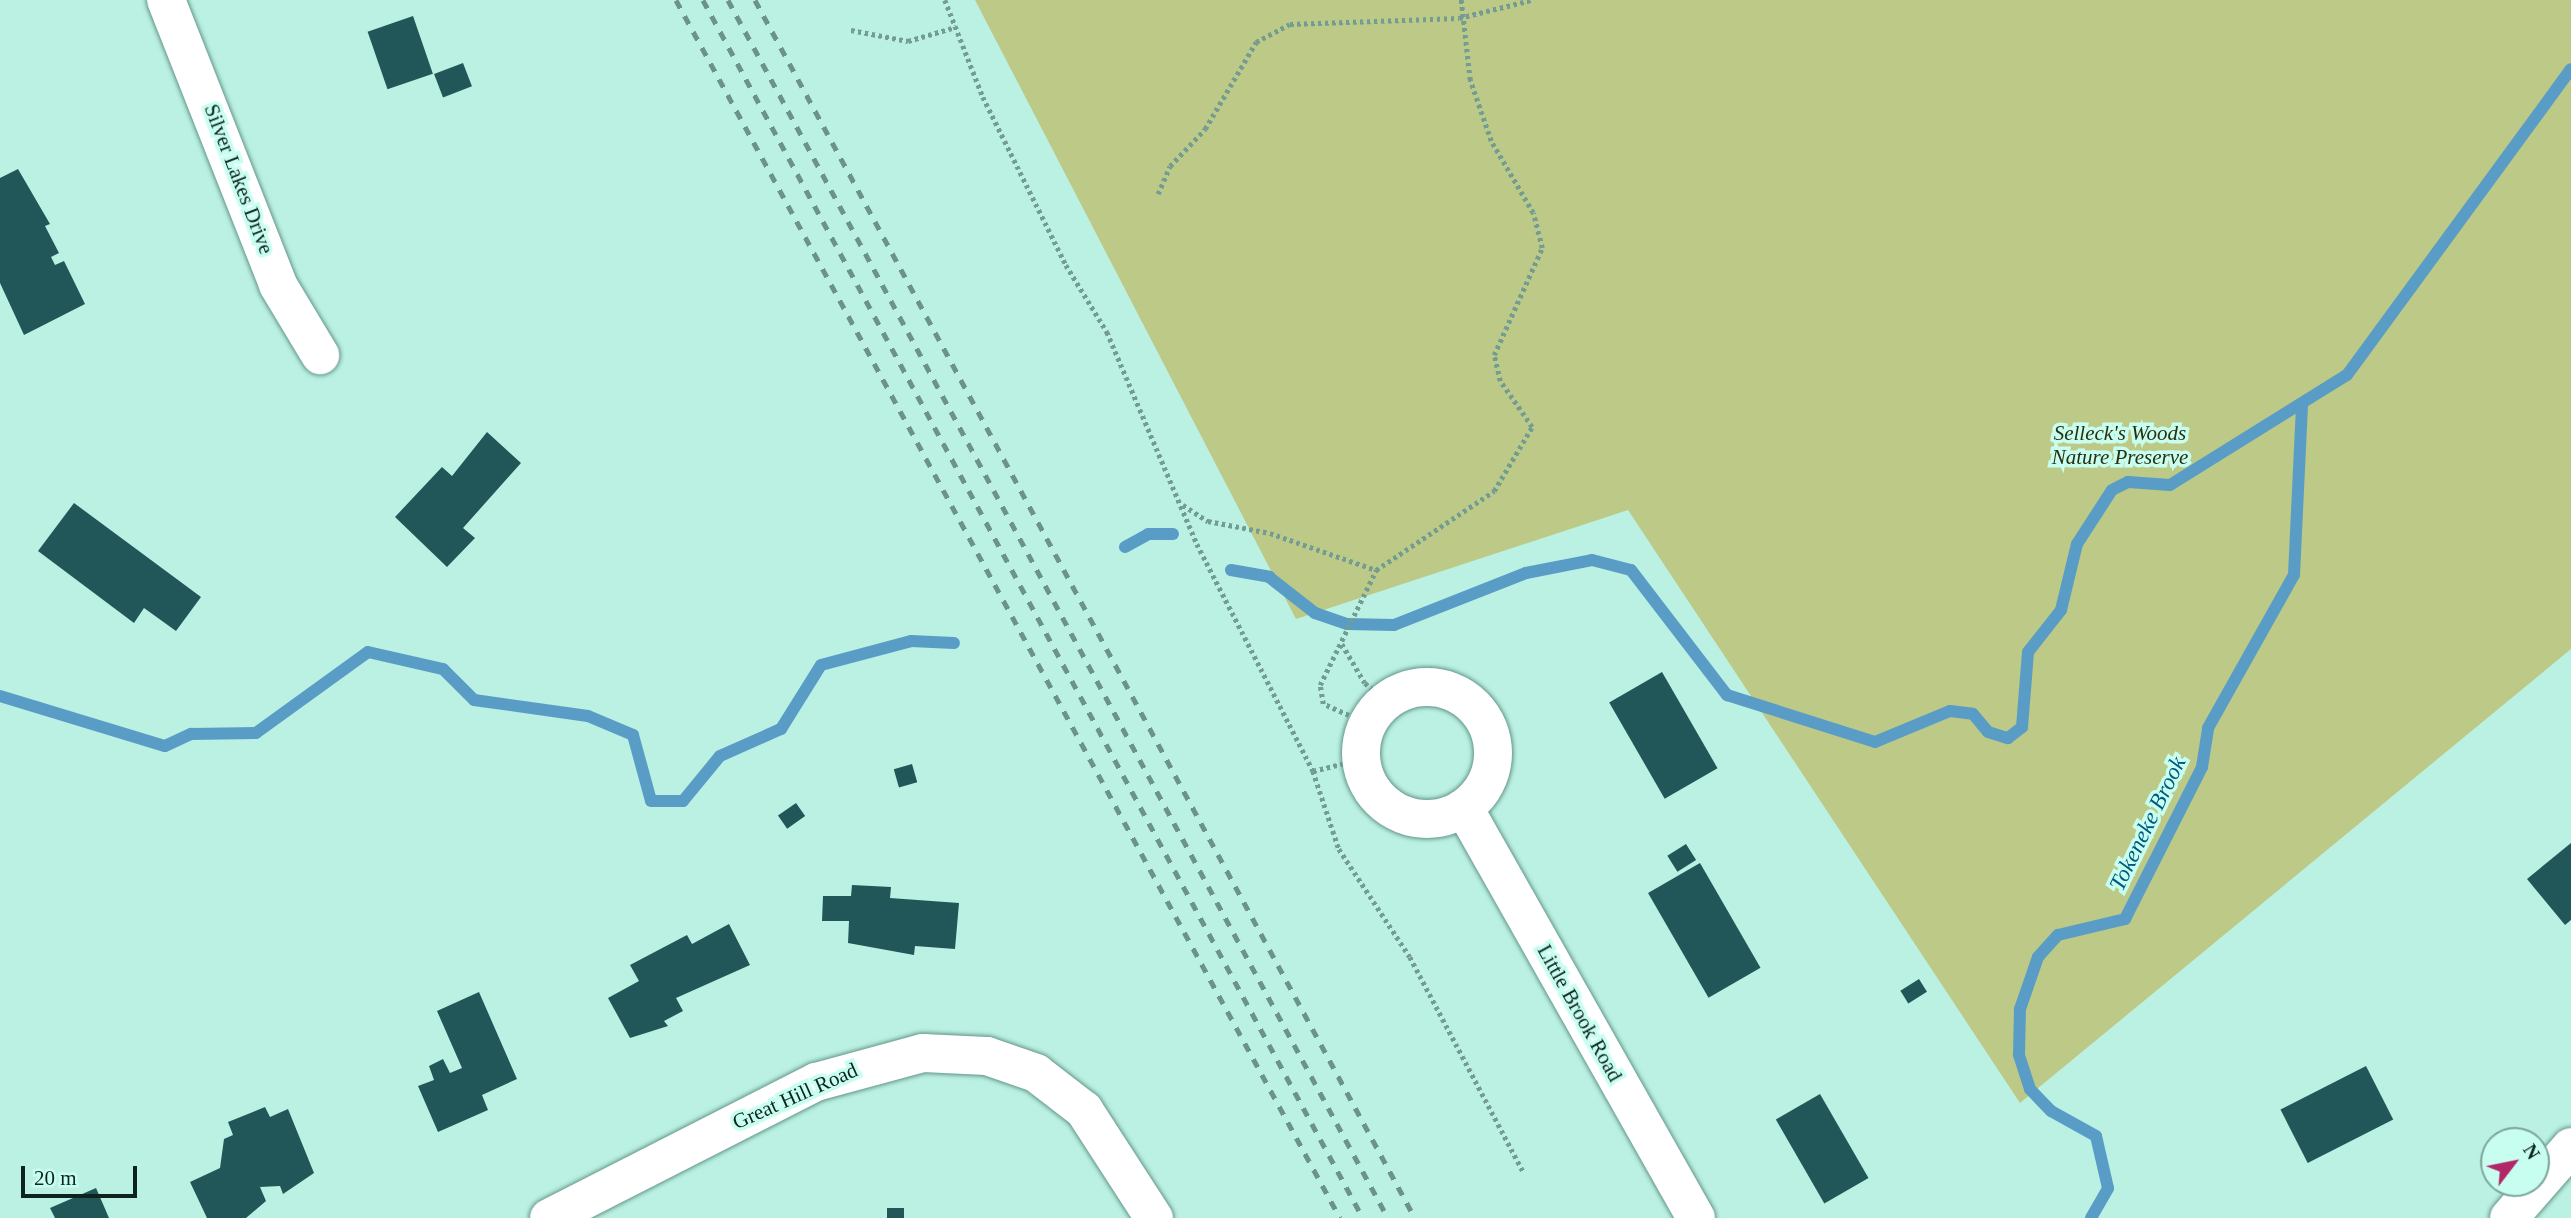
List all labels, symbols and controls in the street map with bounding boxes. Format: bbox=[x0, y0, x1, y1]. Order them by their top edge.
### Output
street label: Silver Lakes Drive bbox=[199, 100, 279, 258]
park label: Selleck's Woods Nature Preserve bbox=[2052, 420, 2188, 470]
water label: Tokeneke Brook bbox=[2104, 752, 2192, 896]
street label: Little Brook Road bbox=[1532, 940, 1628, 1086]
street label: Great Hill Road bbox=[729, 1057, 861, 1135]
north arrow bbox=[2480, 1127, 2550, 1197]
text: N bbox=[2519, 1140, 2544, 1163]
scale bar bbox=[24, 1152, 140, 1196]
text: 20 m bbox=[34, 1166, 77, 1190]

